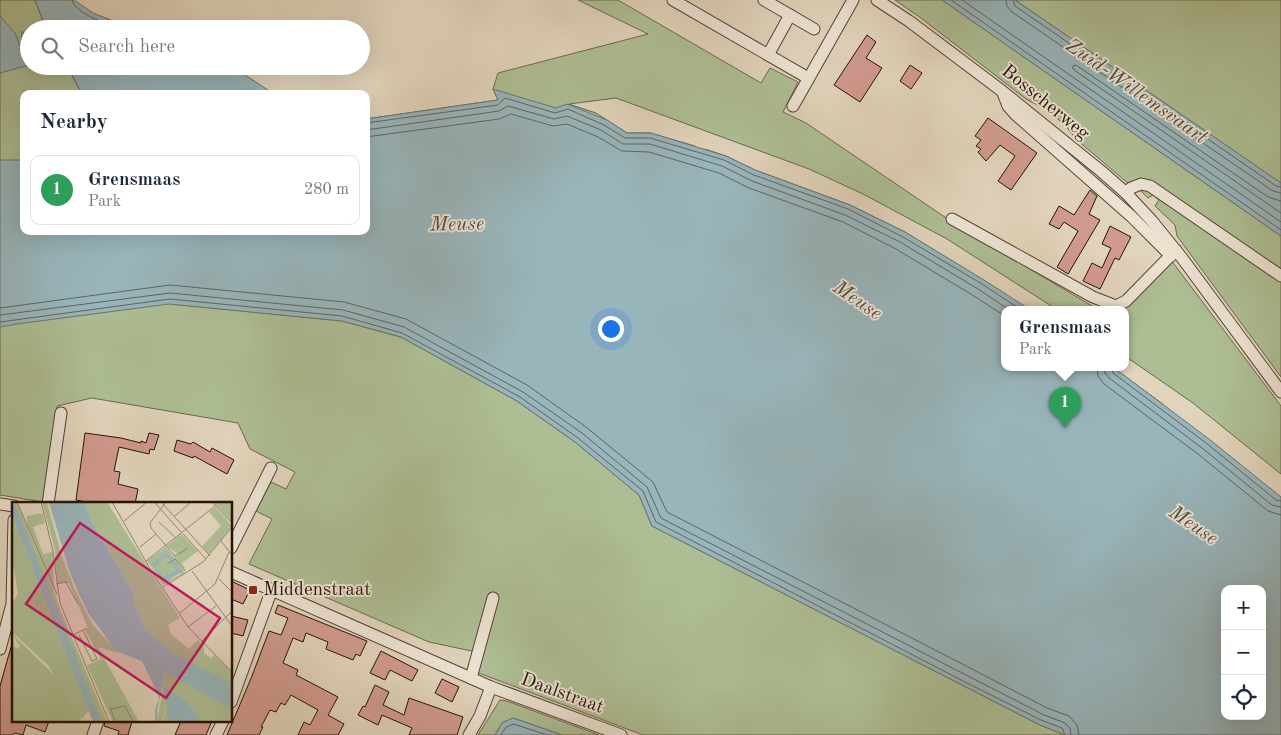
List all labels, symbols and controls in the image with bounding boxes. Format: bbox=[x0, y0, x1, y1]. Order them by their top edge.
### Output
search box bbox=[20, 20, 370, 75]
icon: search bbox=[38, 34, 66, 62]
water label: Zuid-Willemsvaart bbox=[1062, 36, 1211, 149]
text: Search here bbox=[78, 38, 175, 57]
street label: Bosscherweg bbox=[997, 62, 1093, 145]
text: Nearby bbox=[40, 112, 108, 133]
text: Grensmaas bbox=[88, 171, 180, 190]
text: 1 bbox=[52, 182, 62, 198]
text: 280 m bbox=[304, 182, 349, 198]
text: Park bbox=[88, 194, 121, 210]
water label: Meuse bbox=[429, 215, 484, 235]
water label: Meuse bbox=[828, 277, 885, 324]
popup bbox=[1001, 306, 1129, 371]
your location bbox=[598, 316, 624, 342]
text: Grensmaas bbox=[1019, 319, 1111, 338]
text: Park bbox=[1019, 342, 1052, 358]
pin: 1 bbox=[1049, 387, 1081, 428]
inset map bbox=[12, 502, 232, 722]
water label: Meuse bbox=[1164, 502, 1221, 549]
place label: Middenstraat bbox=[263, 581, 371, 600]
marker: Middenstraat bbox=[247, 584, 259, 596]
map controls bbox=[1221, 585, 1266, 720]
button: + bbox=[1221, 585, 1266, 630]
button: − bbox=[1221, 630, 1266, 675]
street label: Daalstraat bbox=[518, 670, 606, 718]
button: locate bbox=[1221, 675, 1266, 720]

